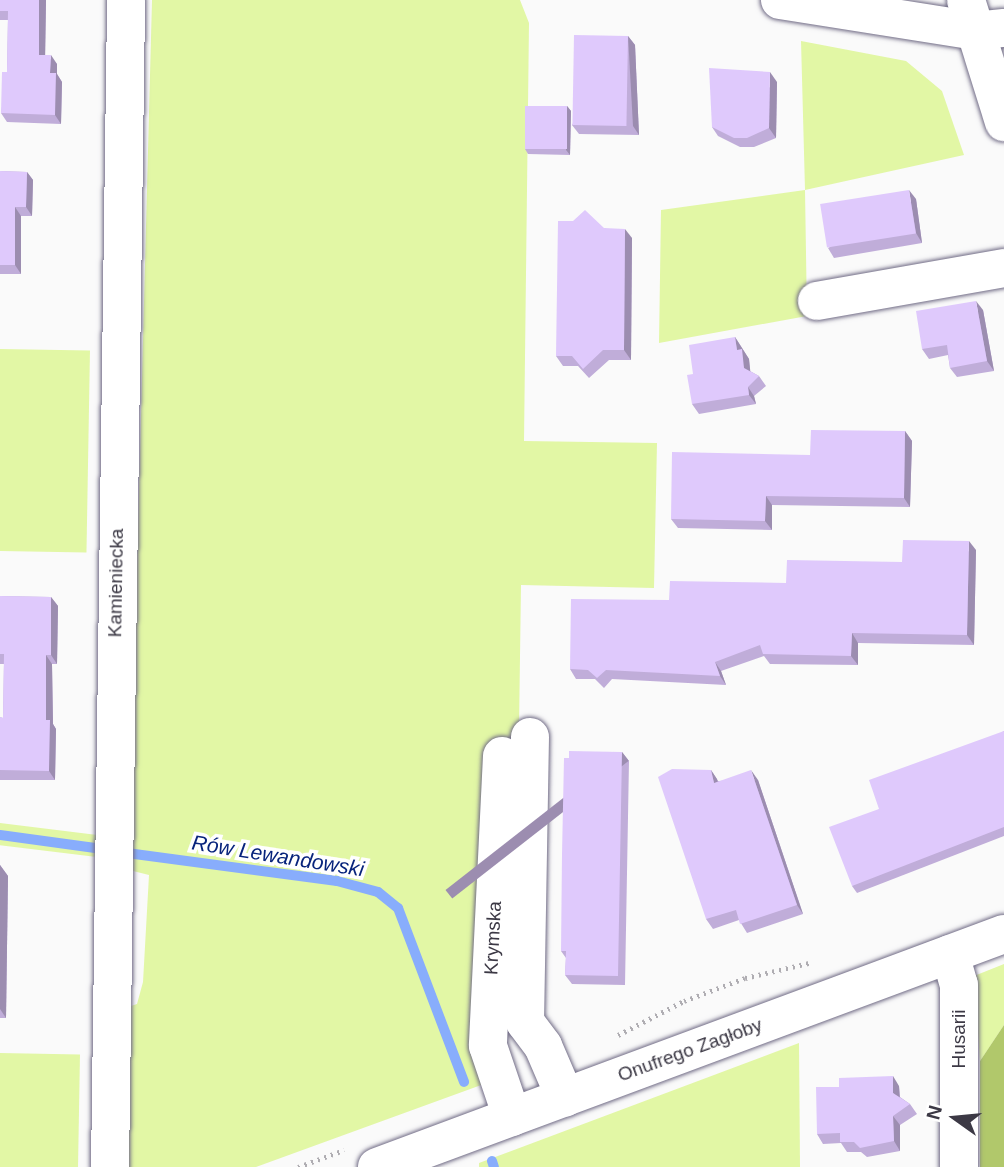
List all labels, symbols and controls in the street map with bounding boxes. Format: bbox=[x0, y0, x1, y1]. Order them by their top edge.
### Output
street label: Kamieniecka bbox=[104, 528, 128, 638]
water label: Rów Lewandowski bbox=[190, 830, 366, 882]
street label: Krymska bbox=[480, 901, 506, 975]
street label: Husarii bbox=[948, 1009, 970, 1069]
street label: Onufrego Zagłoby bbox=[615, 1013, 765, 1087]
north arrow bbox=[920, 1083, 990, 1153]
text: N bbox=[922, 1103, 946, 1122]

